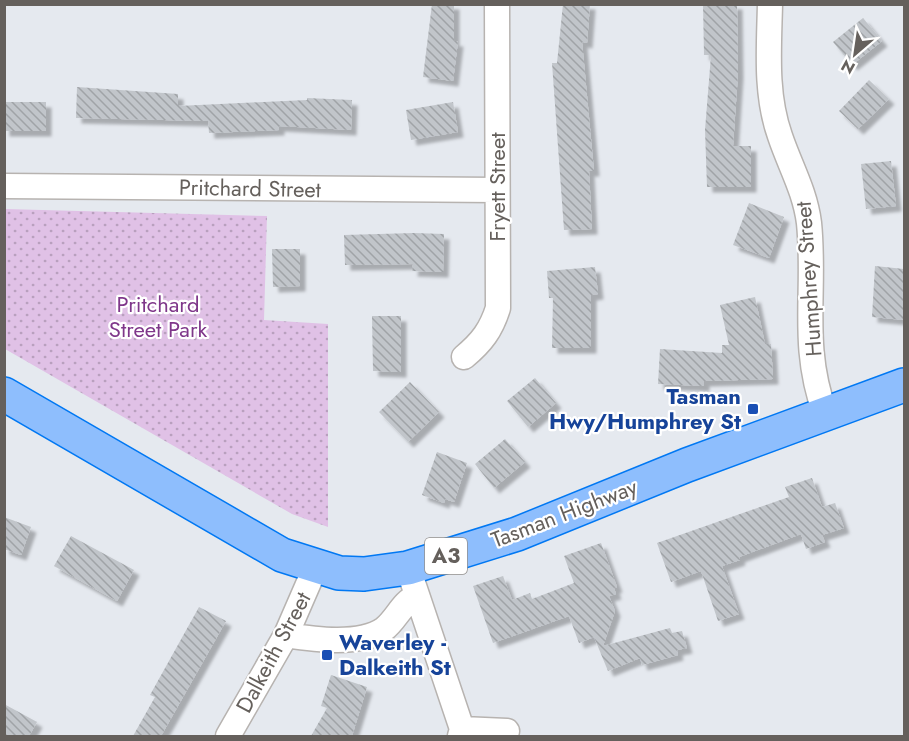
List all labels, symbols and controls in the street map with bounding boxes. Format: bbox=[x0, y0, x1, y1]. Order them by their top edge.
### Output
north arrow bbox=[825, 24, 885, 84]
text: N bbox=[837, 54, 859, 80]
street label: Fryett Street bbox=[481, 132, 513, 242]
street label: Pritchard Street bbox=[179, 171, 322, 205]
street label: Humphrey Street bbox=[787, 200, 829, 358]
park label: Pritchard Street Park bbox=[109, 288, 207, 345]
place label: Tasman Hwy/Humphrey St bbox=[549, 380, 741, 437]
marker: Tasman Hwy/Humphrey St bbox=[746, 402, 760, 416]
street label: Tasman Highway bbox=[486, 470, 642, 556]
road number: A3 bbox=[425, 538, 467, 574]
street label: Dalkeith Street bbox=[228, 585, 319, 718]
place label: Waverley - Dalkeith St bbox=[339, 626, 451, 683]
marker: Waverley - Dalkeith St bbox=[320, 648, 334, 662]

